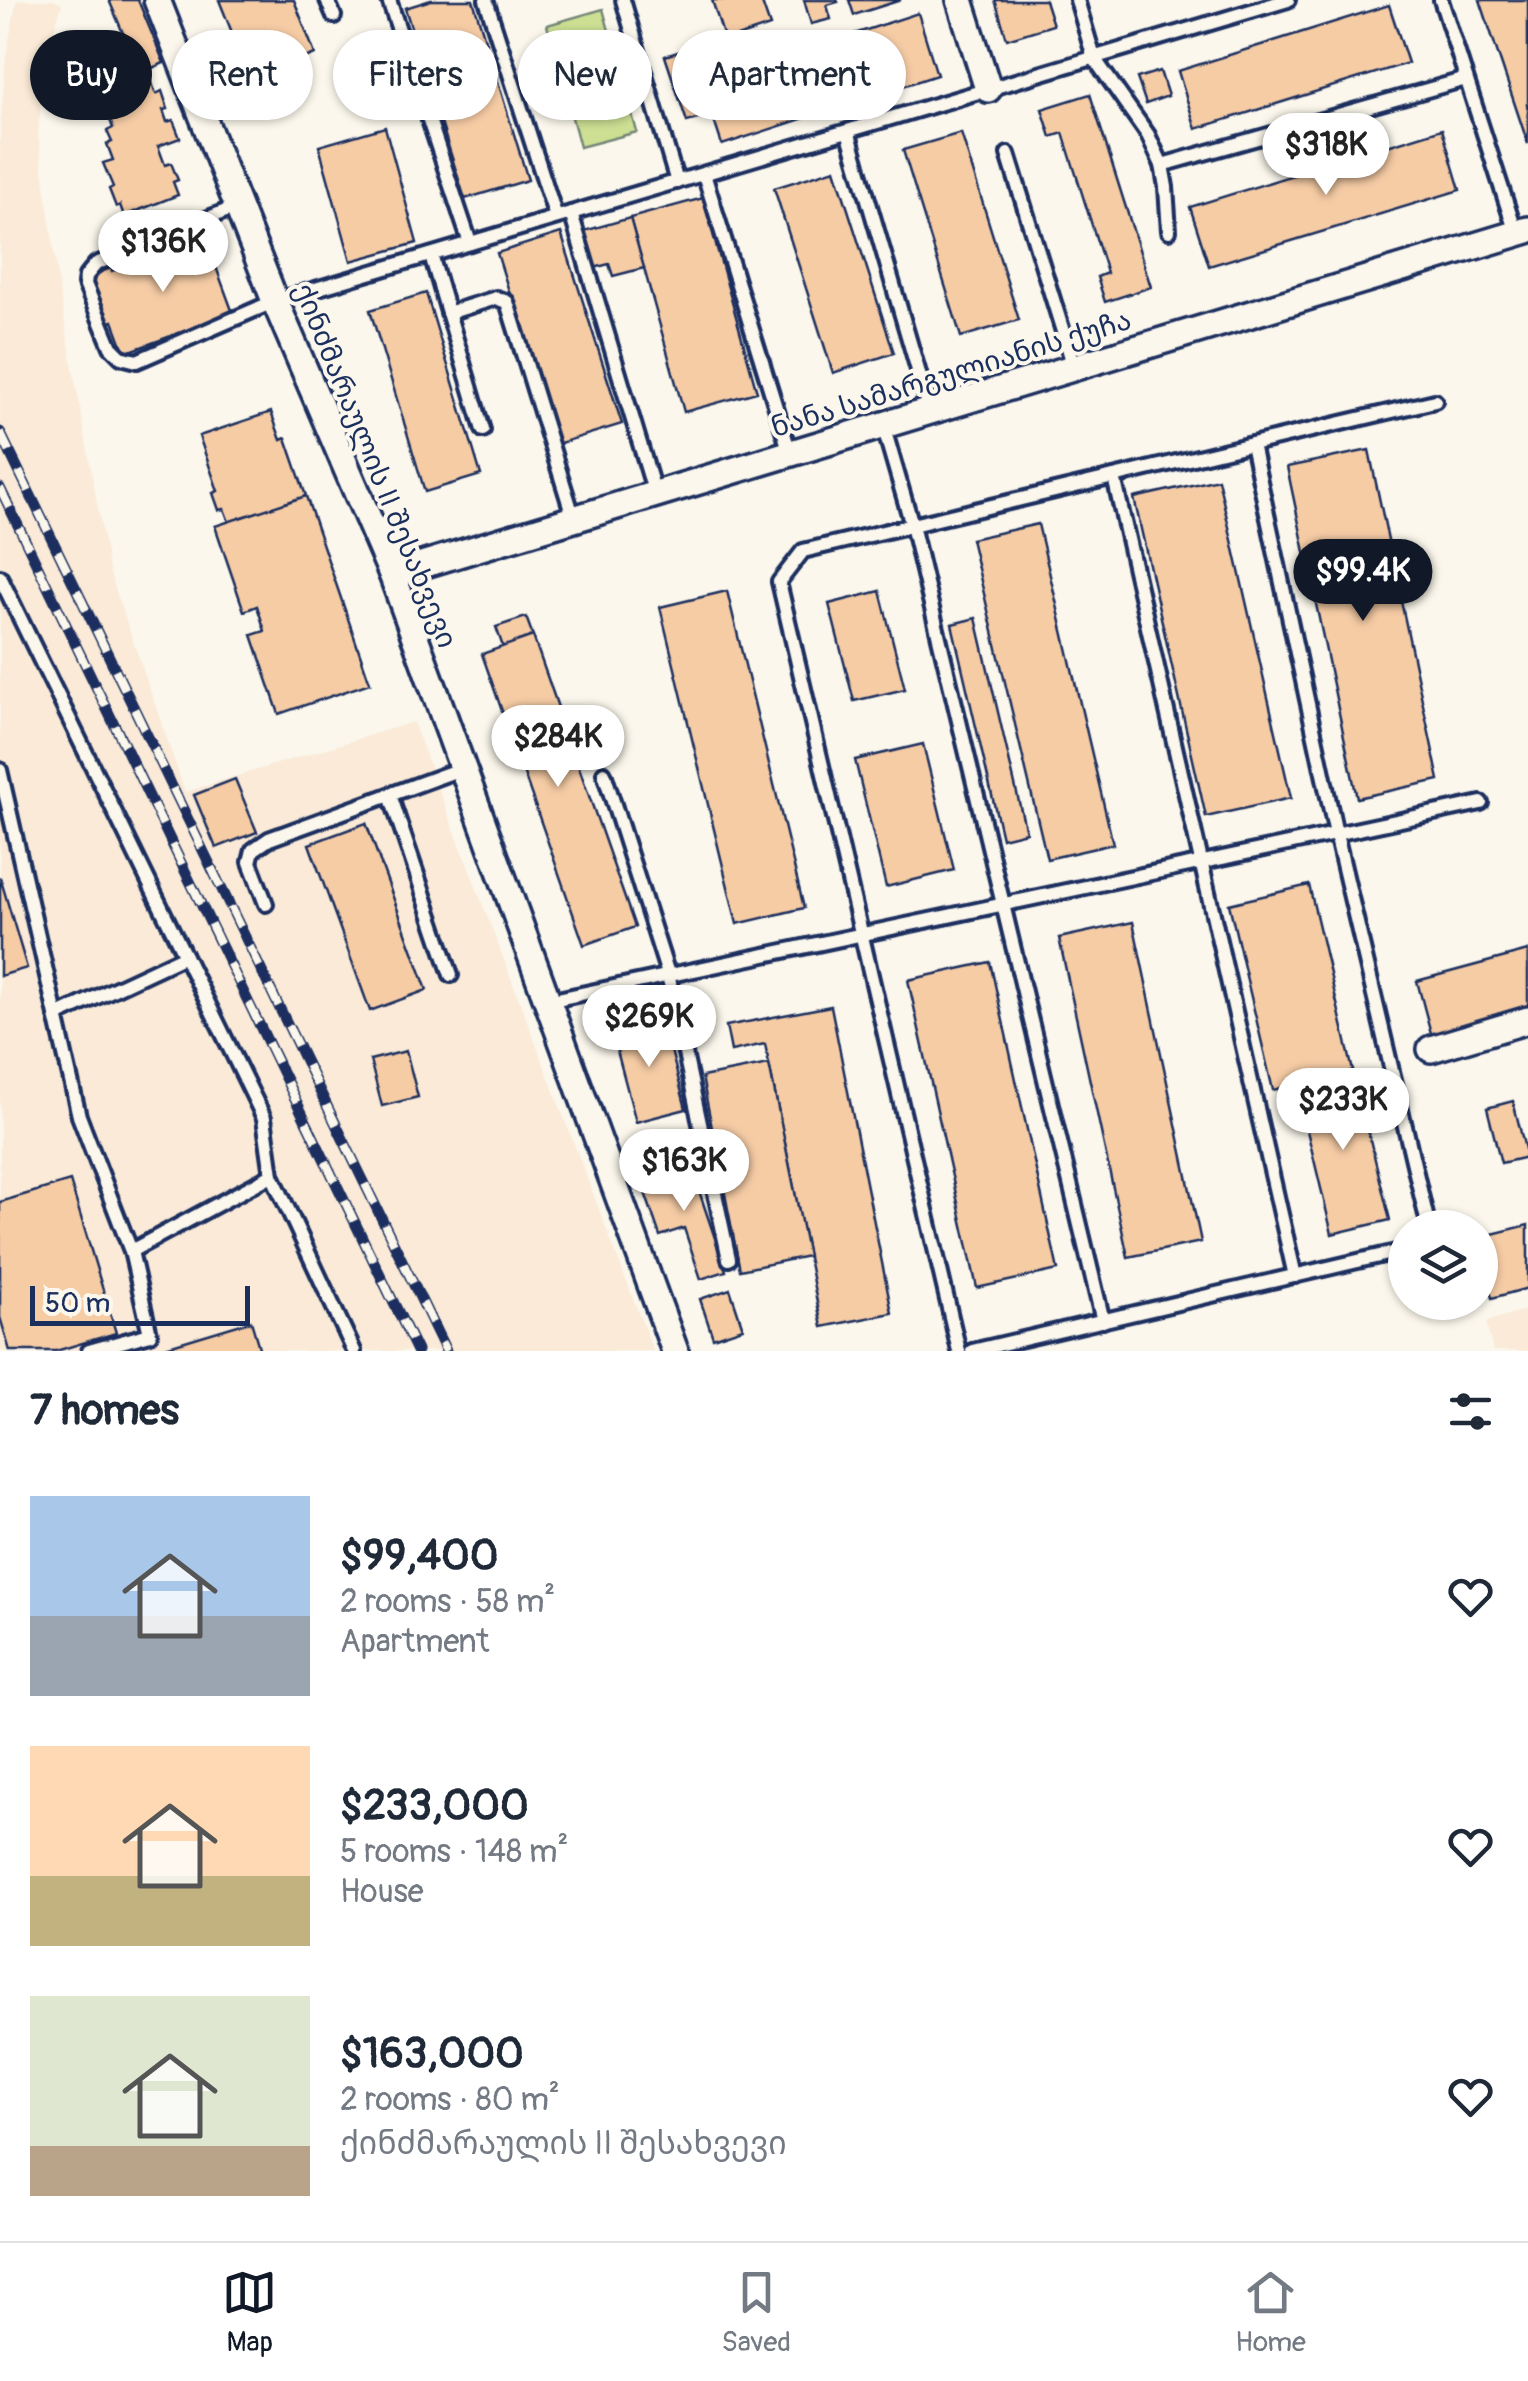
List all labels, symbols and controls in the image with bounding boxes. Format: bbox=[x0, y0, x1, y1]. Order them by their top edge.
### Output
chip: Buy bbox=[30, 30, 152, 120]
chip: Rent bbox=[172, 30, 313, 120]
chip: Filters bbox=[333, 30, 498, 120]
chip: New bbox=[518, 30, 652, 120]
chip: Apartment bbox=[672, 30, 906, 120]
pin: $318K bbox=[1256, 113, 1396, 198]
text: $318K bbox=[1284, 125, 1368, 165]
pin: $136K bbox=[93, 210, 233, 295]
text: $136K bbox=[120, 222, 206, 262]
street label: ქინძმარაულის II შესახვევი bbox=[285, 278, 464, 653]
street label: ნანა სამარგულიანის ქუჩა bbox=[767, 303, 1136, 446]
pin: $99.4K bbox=[1282, 539, 1444, 624]
text: $99.4K bbox=[1315, 551, 1411, 591]
pin: $284K bbox=[488, 705, 628, 790]
text: $284K bbox=[513, 717, 603, 757]
pin: $269K bbox=[579, 985, 719, 1070]
text: $269K bbox=[604, 997, 694, 1037]
pin: $233K bbox=[1273, 1068, 1413, 1153]
text: $233K bbox=[1298, 1080, 1388, 1120]
pin: $163K bbox=[614, 1129, 754, 1214]
text: $163K bbox=[641, 1141, 727, 1181]
map controls bbox=[1388, 1210, 1498, 1320]
button: layers bbox=[1388, 1210, 1498, 1320]
scale bar bbox=[30, 1281, 250, 1326]
text: 50 m bbox=[45, 1286, 110, 1321]
icon: filters bbox=[1443, 1384, 1498, 1439]
text: 7 homes bbox=[30, 1385, 179, 1437]
text: $99,400 bbox=[340, 1530, 498, 1582]
icon: home bbox=[110, 1536, 230, 1656]
icon: heart bbox=[1443, 1569, 1498, 1624]
text: 2 rooms · 58 m² bbox=[340, 1582, 555, 1622]
text: Apartment bbox=[340, 1622, 489, 1662]
text: $233,000 bbox=[340, 1780, 529, 1832]
icon: home bbox=[110, 1786, 230, 1906]
icon: heart bbox=[1443, 1819, 1498, 1874]
text: 5 rooms · 148 m² bbox=[340, 1832, 568, 1872]
text: House bbox=[340, 1872, 424, 1912]
text: $163,000 bbox=[340, 2028, 524, 2080]
icon: home bbox=[110, 2036, 230, 2156]
icon: heart bbox=[1443, 2069, 1498, 2124]
text: 2 rooms · 80 m² bbox=[340, 2080, 560, 2120]
text: ქინძმარაულის II შესახვევი bbox=[340, 2124, 787, 2164]
tab: Map bbox=[222, 2265, 277, 2360]
tab: Saved bbox=[721, 2265, 791, 2360]
tab: Home bbox=[1235, 2265, 1306, 2360]

